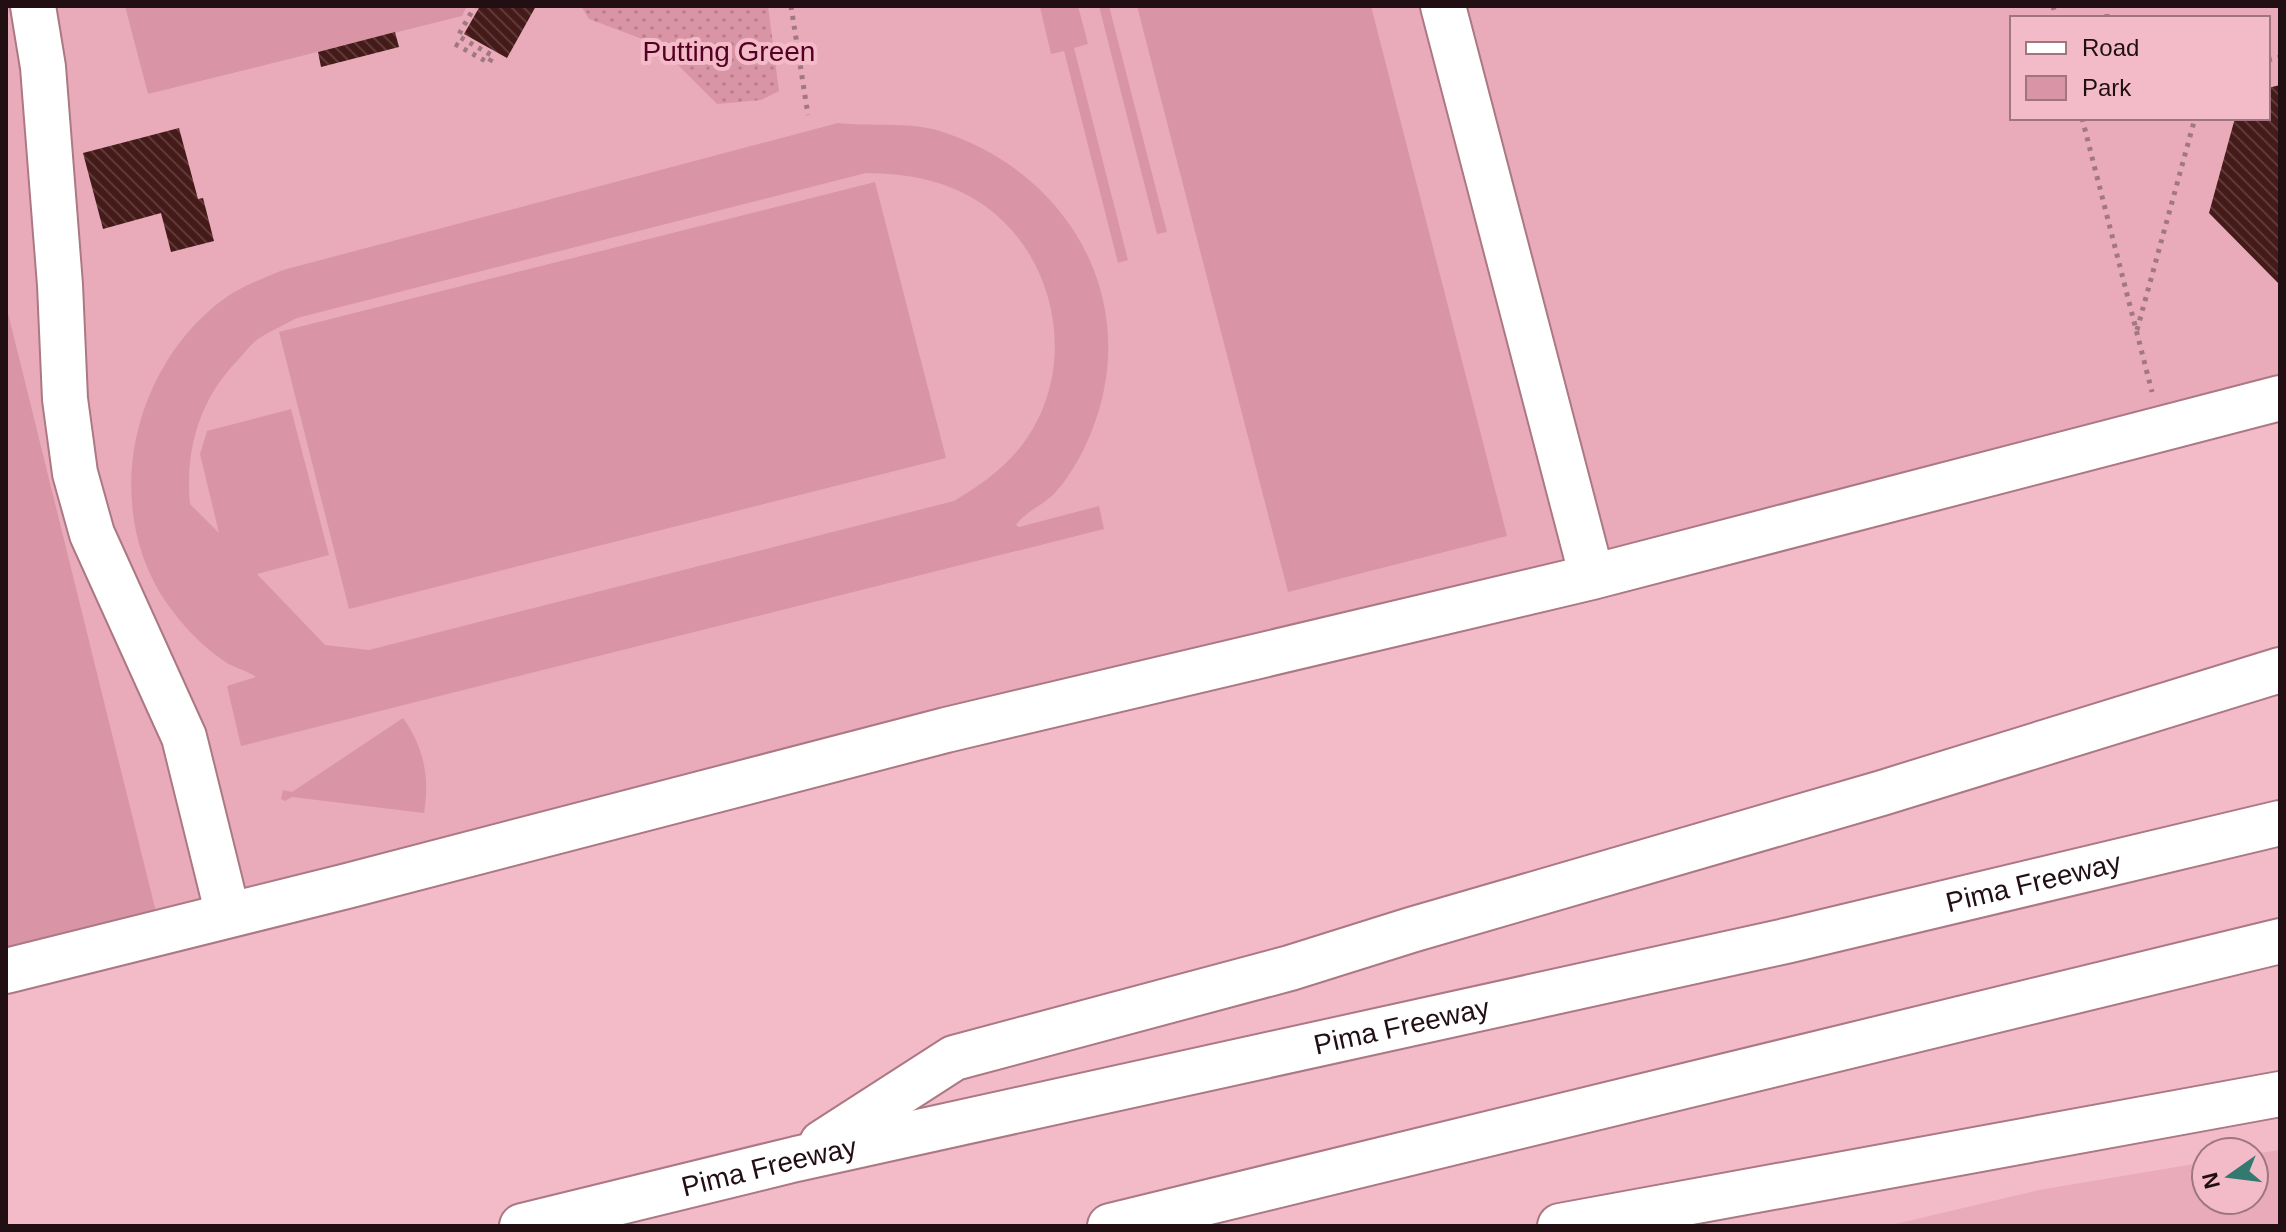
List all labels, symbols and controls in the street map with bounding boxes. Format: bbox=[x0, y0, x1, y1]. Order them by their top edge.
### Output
legend bbox=[2010, 16, 2270, 120]
text: Road bbox=[2082, 34, 2139, 61]
park label: Putting Green bbox=[643, 36, 815, 67]
text: Park bbox=[2082, 74, 2132, 101]
street label: Pima Freeway bbox=[1943, 847, 2124, 918]
street label: Pima Freeway bbox=[1311, 992, 1492, 1060]
street label: Pima Freeway bbox=[678, 1131, 859, 1202]
north arrow bbox=[2190, 1136, 2270, 1216]
text: N bbox=[2197, 1170, 2225, 1191]

